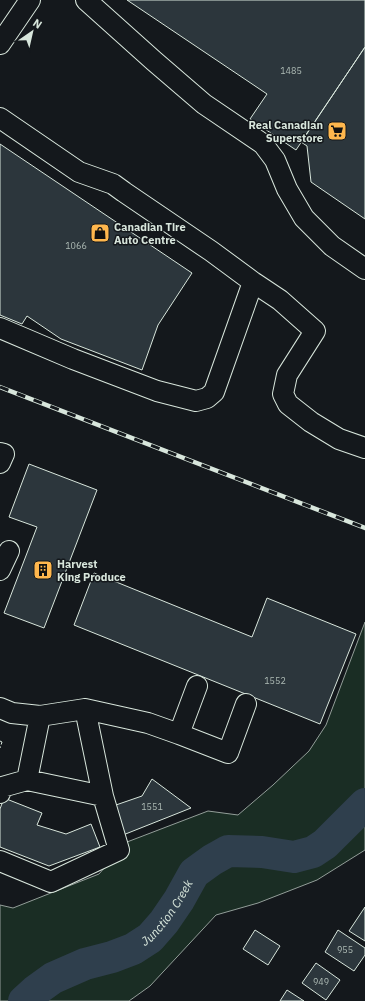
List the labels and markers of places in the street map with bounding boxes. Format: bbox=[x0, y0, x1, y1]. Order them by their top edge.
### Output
place label: Real Canadian Superstore bbox=[248, 118, 323, 145]
supermarket icon: Real Canadian Superstore bbox=[326, 120, 348, 142]
place label: Canadian Tire Auto Centre bbox=[114, 220, 186, 247]
shop icon: Canadian Tire Auto Centre bbox=[89, 222, 111, 244]
place label: Harvest King Produce bbox=[57, 557, 126, 584]
building icon: Harvest King Produce bbox=[32, 559, 54, 581]

